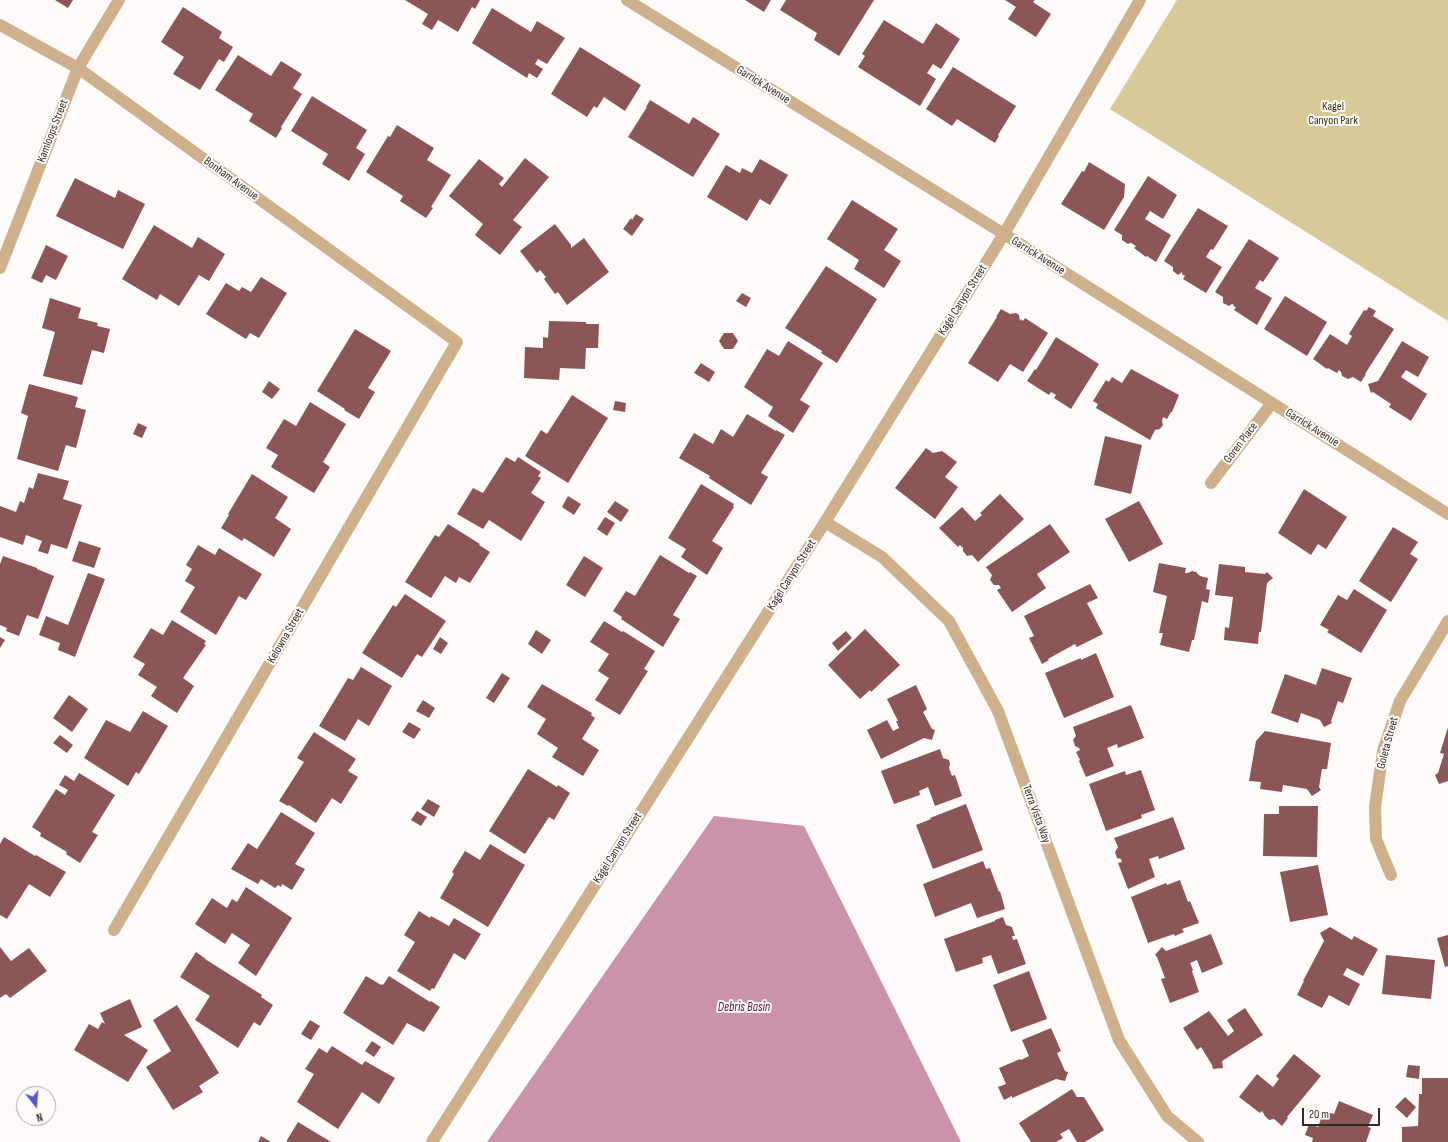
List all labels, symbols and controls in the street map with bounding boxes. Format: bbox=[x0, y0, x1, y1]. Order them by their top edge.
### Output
street label: Garrick Avenue bbox=[734, 63, 792, 107]
street label: Kamloops Street bbox=[34, 97, 72, 165]
park label: Kagel Canyon Park bbox=[1308, 100, 1358, 128]
street label: Bonham Avenue bbox=[201, 154, 261, 204]
street label: Garrick Avenue bbox=[1009, 234, 1067, 278]
street label: Kagel Canyon Street bbox=[935, 262, 991, 338]
street label: Garrick Avenue bbox=[1283, 406, 1341, 450]
street label: Goren Place bbox=[1221, 420, 1261, 466]
street label: Kagel Canyon Street bbox=[764, 537, 820, 613]
street label: Kelowna Street bbox=[265, 606, 307, 666]
street label: Goleta Street bbox=[1374, 715, 1402, 771]
street label: Terra Vista Way bbox=[1019, 783, 1053, 845]
street label: Kagel Canyon Street bbox=[590, 810, 646, 886]
water label: Debris Basin bbox=[718, 1000, 770, 1016]
north arrow bbox=[16, 1086, 56, 1126]
scale bar bbox=[1304, 1100, 1382, 1126]
text: 20 m bbox=[1309, 1107, 1329, 1122]
text: N bbox=[35, 1110, 44, 1124]

